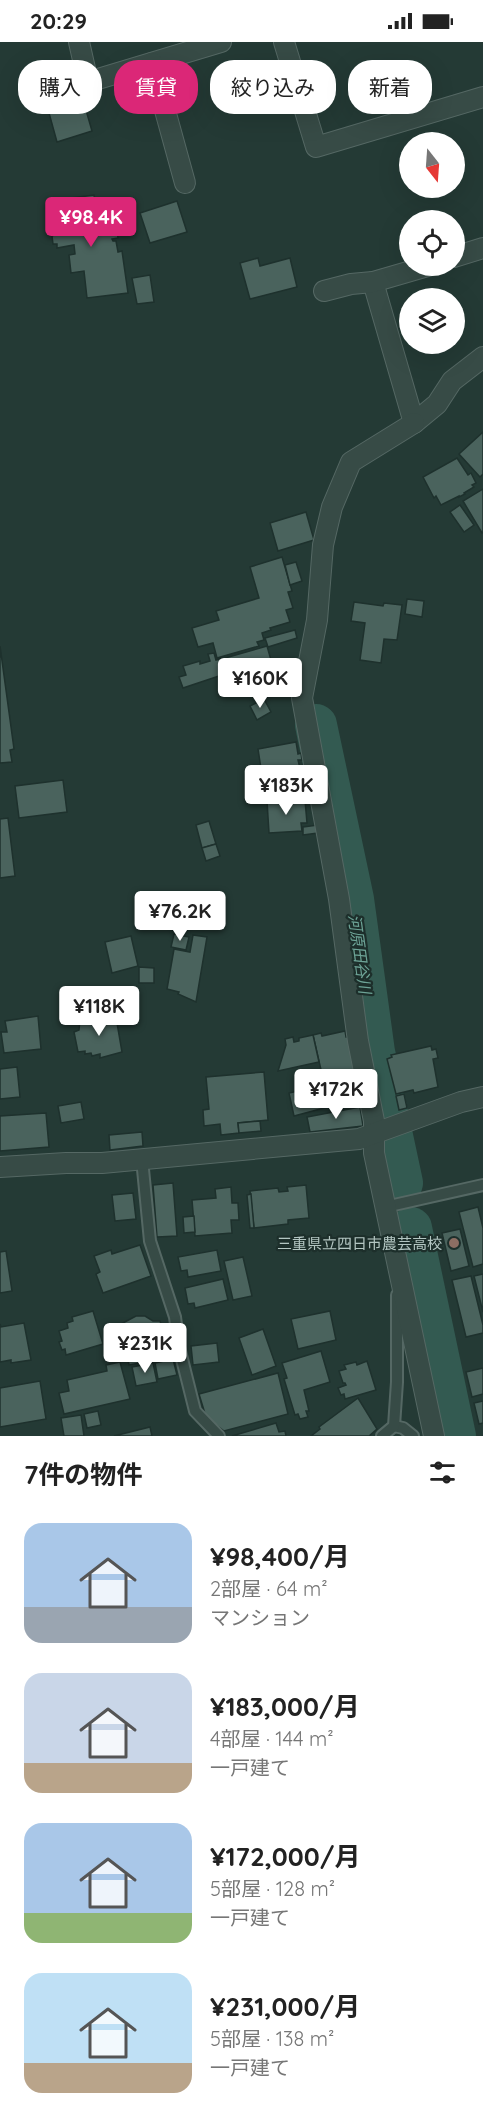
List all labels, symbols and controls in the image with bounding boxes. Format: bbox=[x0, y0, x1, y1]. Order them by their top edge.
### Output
text: 20:29 bbox=[30, 7, 87, 35]
chip: 購入 bbox=[18, 60, 102, 114]
chip: 賃貸 bbox=[114, 60, 198, 114]
chip: 絞り込み bbox=[210, 60, 336, 114]
chip: 新着 bbox=[348, 60, 432, 114]
north arrow bbox=[399, 132, 465, 198]
map controls bbox=[399, 132, 465, 354]
pin: ¥98.4K bbox=[42, 197, 140, 248]
text: ¥98.4K bbox=[59, 204, 123, 229]
button: locate bbox=[399, 210, 465, 276]
button: layers bbox=[399, 288, 465, 354]
pin: ¥160K bbox=[218, 658, 302, 709]
text: ¥160K bbox=[232, 665, 288, 690]
pin: ¥183K bbox=[244, 765, 328, 816]
text: ¥183K bbox=[259, 772, 313, 797]
pin: ¥76.2K bbox=[131, 891, 229, 942]
text: ¥76.2K bbox=[149, 898, 211, 923]
water label: 河原田谷川 bbox=[345, 913, 376, 997]
pin: ¥118K bbox=[57, 986, 141, 1037]
text: ¥118K bbox=[73, 993, 125, 1018]
pin: ¥172K bbox=[294, 1069, 378, 1120]
text: ¥172K bbox=[308, 1076, 364, 1101]
place label: 三重県立四日市農芸高校 bbox=[277, 1234, 442, 1253]
marker: 三重県立四日市農芸高校 bbox=[447, 1236, 461, 1250]
pin: ¥231K bbox=[103, 1323, 187, 1374]
text: ¥231K bbox=[118, 1330, 172, 1355]
icon: filters bbox=[426, 1456, 459, 1489]
text: 7件の物件 bbox=[24, 1458, 142, 1491]
text: ¥98,400/月 bbox=[210, 1540, 350, 1573]
icon: home bbox=[72, 1547, 144, 1619]
text: 2部屋 · 64 m² bbox=[210, 1576, 328, 1601]
text: マンション bbox=[210, 1605, 310, 1630]
text: ¥183,000/月 bbox=[210, 1690, 360, 1723]
icon: home bbox=[72, 1697, 144, 1769]
text: 4部屋 · 144 m² bbox=[210, 1726, 334, 1751]
text: 一戸建て bbox=[210, 1755, 290, 1780]
text: ¥172,000/月 bbox=[210, 1840, 361, 1873]
icon: home bbox=[72, 1847, 144, 1919]
text: 5部屋 · 128 m² bbox=[210, 1876, 335, 1901]
text: 一戸建て bbox=[210, 1905, 290, 1930]
text: ¥231,000/月 bbox=[210, 1990, 360, 2023]
icon: home bbox=[72, 1997, 144, 2069]
text: 5部屋 · 138 m² bbox=[210, 2026, 334, 2051]
text: 一戸建て bbox=[210, 2055, 290, 2080]

